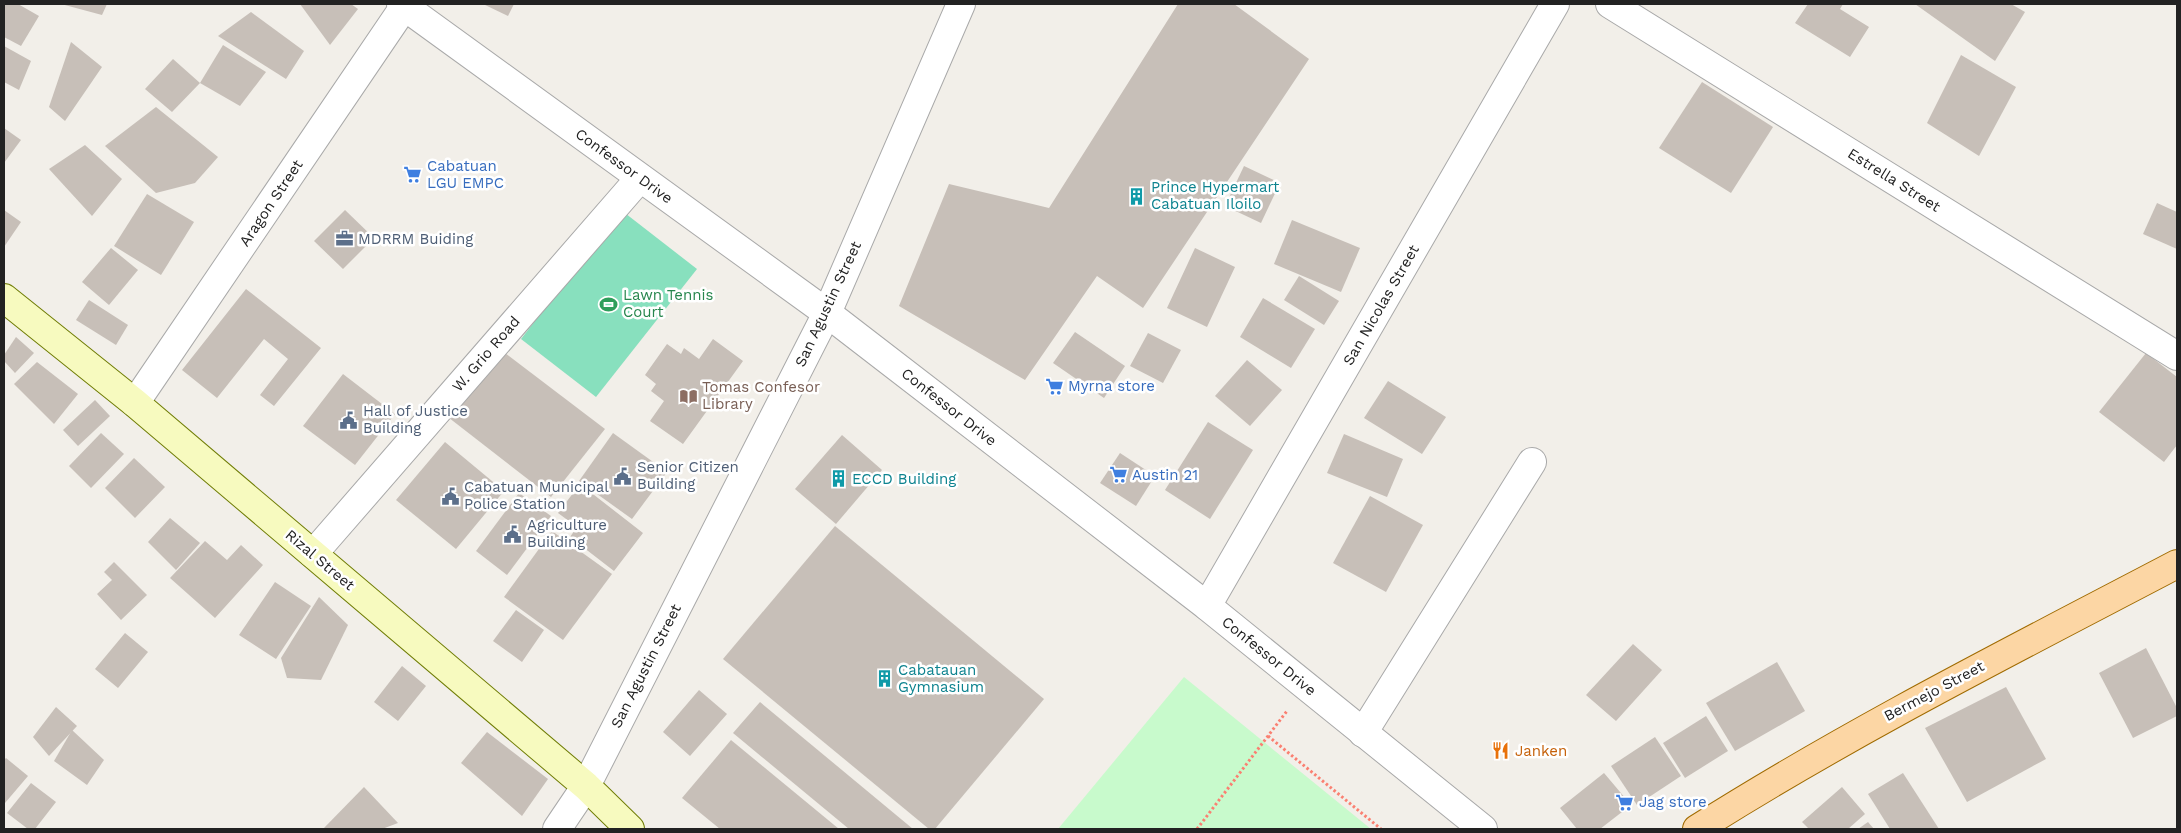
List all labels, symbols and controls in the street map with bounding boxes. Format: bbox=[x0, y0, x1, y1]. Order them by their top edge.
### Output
street label: Confessor Drive bbox=[572, 125, 676, 207]
street label: Estrella Street bbox=[1844, 144, 1944, 216]
street label: Aragon Street bbox=[235, 156, 307, 250]
place label: Cabatuan LGU EMPC bbox=[427, 157, 504, 192]
supermarket icon: Cabatuan LGU EMPC bbox=[403, 165, 423, 185]
place label: Prince Hypermart Cabatuan Iloilo bbox=[1151, 178, 1280, 213]
building icon: Prince Hypermart Cabatuan Iloilo bbox=[1127, 186, 1147, 206]
office icon: MDRRM Buiding bbox=[334, 229, 354, 249]
place label: MDRRM Buiding bbox=[358, 230, 473, 248]
street label: San Agustin Street bbox=[791, 238, 865, 370]
street label: San Nicolas Street bbox=[1339, 241, 1423, 368]
place label: Lawn Tennis Court bbox=[623, 286, 713, 321]
sports icon: Lawn Tennis Court bbox=[599, 294, 619, 314]
street label: W. Grio Road bbox=[448, 313, 524, 395]
street label: Confessor Drive bbox=[898, 364, 1000, 450]
supermarket icon: Myrna store bbox=[1044, 376, 1064, 396]
place label: Myrna store bbox=[1068, 377, 1155, 395]
place label: Tomas Confesor Library bbox=[702, 378, 820, 413]
library icon: Tomas Confesor Library bbox=[678, 386, 698, 406]
place label: Hall of Justice Building bbox=[363, 402, 468, 437]
public building icon: Hall of Justice Building bbox=[339, 410, 359, 430]
place label: Senior Citizen Building bbox=[637, 458, 739, 493]
supermarket icon: Austin 21 bbox=[1108, 465, 1128, 485]
public building icon: Senior Citizen Building bbox=[613, 466, 633, 486]
place label: Austin 21 bbox=[1132, 466, 1198, 484]
building icon: ECCD Building bbox=[828, 469, 848, 489]
place label: ECCD Building bbox=[852, 470, 956, 488]
place label: Cabatuan Municipal Police Station bbox=[464, 478, 609, 513]
public building icon: Cabatuan Municipal Police Station bbox=[440, 486, 460, 506]
place label: Agriculture Building bbox=[527, 516, 607, 551]
public building icon: Agriculture Building bbox=[503, 524, 523, 544]
street label: Rizal Street bbox=[282, 526, 359, 595]
street label: San Agustin Street bbox=[607, 600, 685, 731]
street label: Confessor Drive bbox=[1218, 613, 1320, 699]
street label: Bermejo Street bbox=[1881, 657, 1988, 725]
place label: Cabatauan Gymnasium bbox=[898, 661, 984, 696]
building icon: Cabatauan Gymnasium bbox=[874, 669, 894, 689]
restaurant icon: Janken bbox=[1491, 741, 1511, 761]
place label: Janken bbox=[1515, 742, 1567, 760]
supermarket icon: Jag store bbox=[1615, 792, 1635, 812]
place label: Jag store bbox=[1639, 793, 1707, 811]

